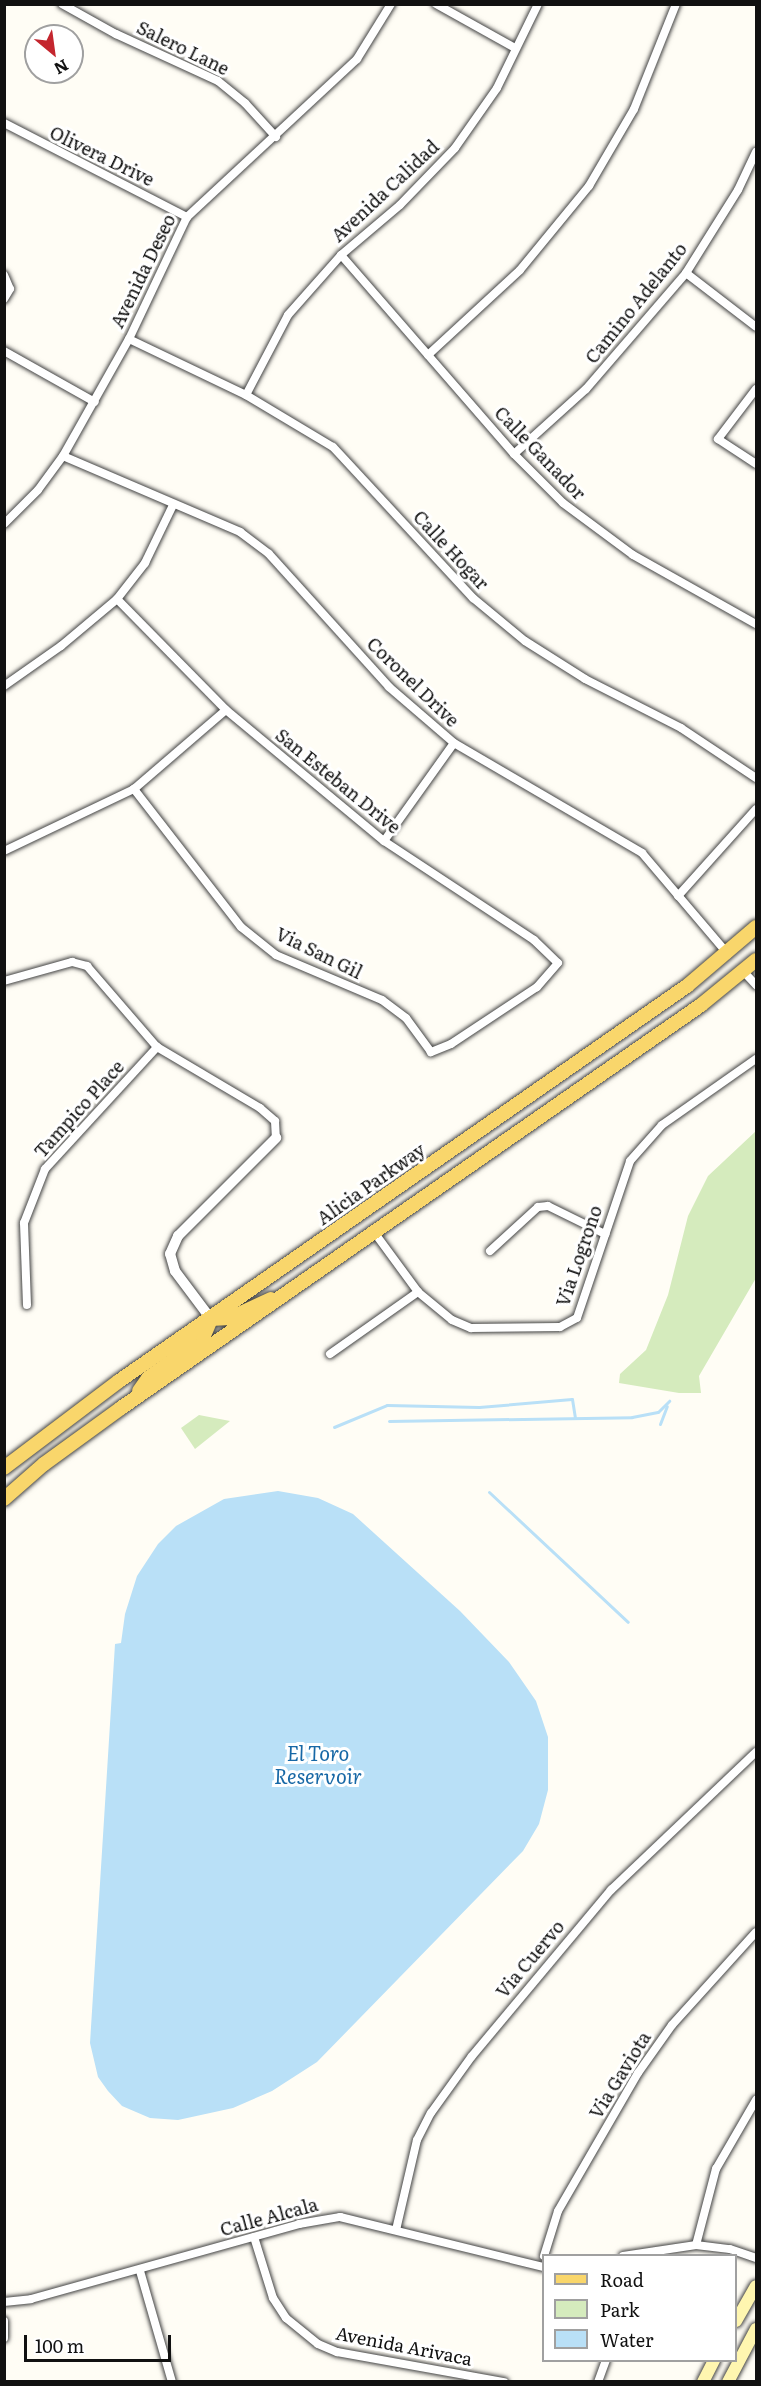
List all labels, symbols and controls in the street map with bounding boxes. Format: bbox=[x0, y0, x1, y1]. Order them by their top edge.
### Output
street label: Salero Lane bbox=[133, 16, 233, 80]
north arrow bbox=[24, 24, 84, 84]
text: N bbox=[50, 54, 73, 82]
street label: Olivera Drive bbox=[46, 121, 158, 191]
street label: Avenida Calidad bbox=[327, 136, 443, 246]
street label: Avenida Deseo bbox=[106, 211, 180, 331]
street label: Camino Adelanto bbox=[581, 238, 691, 368]
street label: Calle Ganador bbox=[490, 402, 590, 504]
street label: Calle Hogar bbox=[409, 506, 493, 594]
street label: Coronel Drive bbox=[363, 633, 463, 731]
street label: San Esteban Drive bbox=[271, 724, 405, 838]
street label: Via San Gil bbox=[272, 923, 366, 983]
street label: Tampico Place bbox=[30, 1056, 128, 1162]
street label: Alicia Parkway bbox=[313, 1139, 429, 1229]
street label: Via Logrono bbox=[552, 1203, 606, 1309]
water label: El Toro Reservoir bbox=[274, 1740, 362, 1787]
street label: Via Cuervo bbox=[491, 1916, 569, 2002]
street label: Via Gaviota bbox=[585, 2027, 655, 2123]
street label: Calle Alcala bbox=[218, 2194, 320, 2240]
legend bbox=[542, 2254, 737, 2362]
text: Road bbox=[600, 2266, 644, 2293]
text: Park bbox=[600, 2296, 639, 2323]
street label: Avenida Arivaca bbox=[334, 2322, 474, 2370]
scale bar bbox=[27, 2323, 174, 2361]
text: Water bbox=[600, 2326, 653, 2353]
text: 100 m bbox=[35, 2332, 84, 2359]

